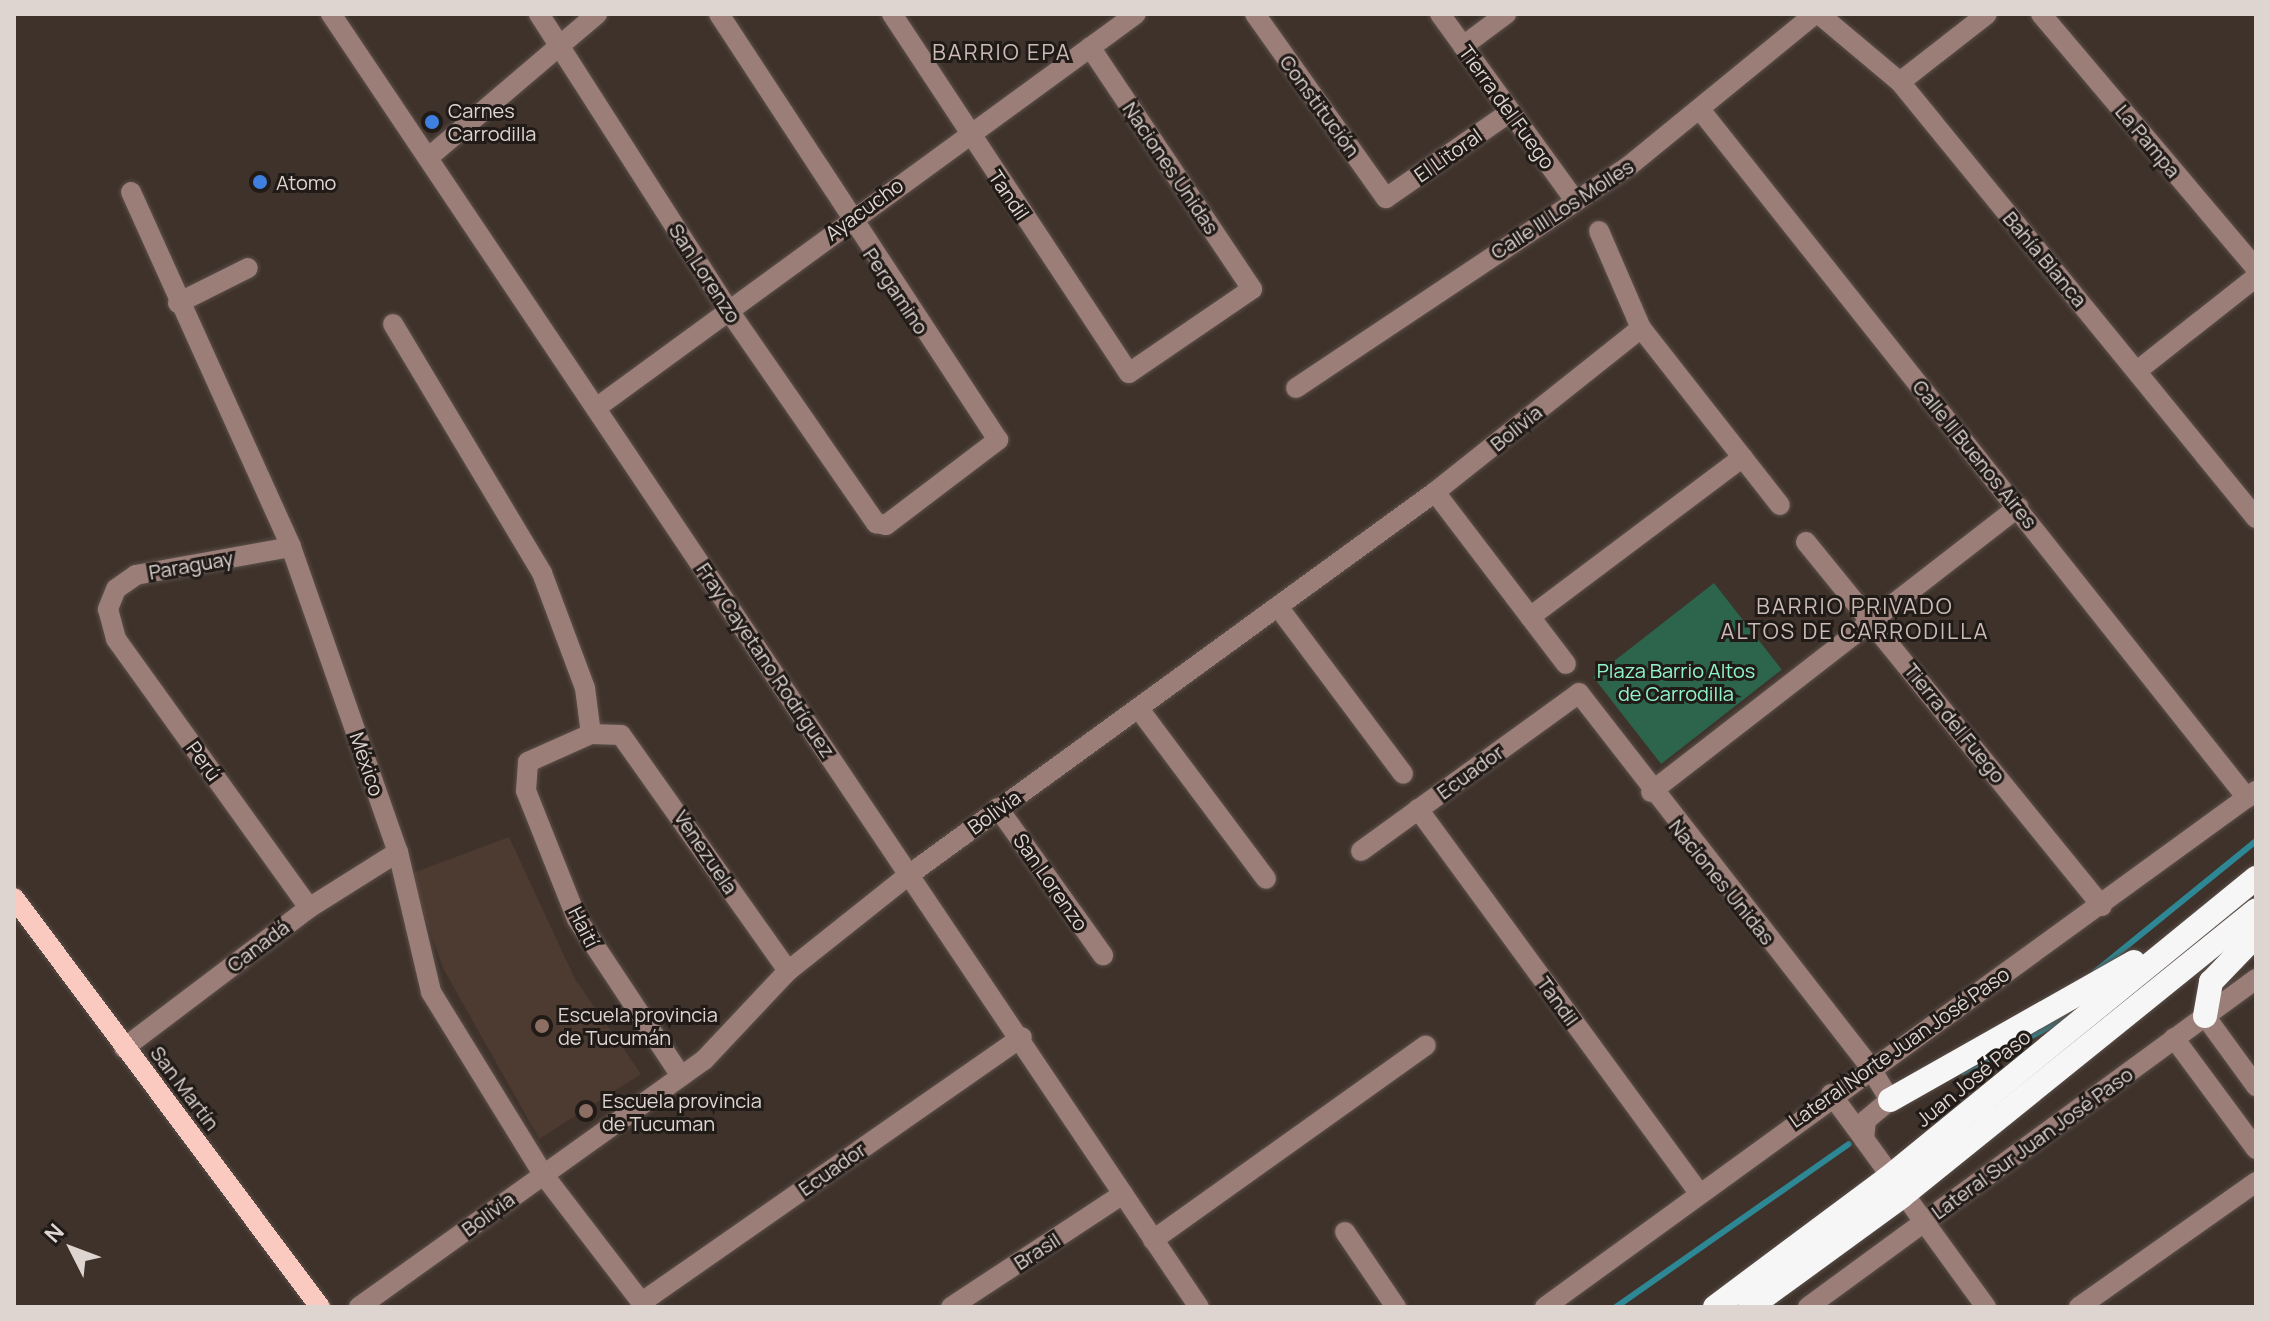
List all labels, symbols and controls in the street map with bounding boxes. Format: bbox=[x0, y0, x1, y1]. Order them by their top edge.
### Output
district label: BARRIO EPA bbox=[932, 40, 1072, 66]
street label: Tierra del Fuego bbox=[1454, 41, 1560, 173]
street label: Constitución bbox=[1275, 50, 1365, 162]
street label: Naciones Unidas bbox=[1118, 97, 1224, 239]
place label: Carnes Carrodilla bbox=[448, 98, 536, 145]
street label: La Pampa bbox=[2111, 100, 2185, 182]
marker: Carnes Carrodilla bbox=[423, 113, 441, 131]
street label: El Litoral bbox=[1410, 123, 1486, 187]
street label: Calle III Los Molles bbox=[1486, 154, 1638, 264]
street label: Tandil bbox=[984, 166, 1034, 224]
place label: Atomo bbox=[276, 170, 336, 194]
marker: Atomo bbox=[251, 173, 269, 191]
street label: Ayacucho bbox=[820, 173, 908, 245]
street label: Bahía Blanca bbox=[1998, 206, 2092, 312]
street label: San Lorenzo bbox=[664, 219, 746, 327]
street label: Pergamino bbox=[858, 243, 934, 339]
street label: Calle II Buenos Aires bbox=[1908, 375, 2042, 533]
street label: Bolivia bbox=[1485, 400, 1547, 456]
street label: Paraguay bbox=[147, 546, 235, 584]
street label: Fray Cayetano Rodríguez bbox=[692, 558, 840, 762]
district label: BARRIO PRIVADO ALTOS DE CARRODILLA bbox=[1721, 593, 1989, 644]
park label: Plaza Barrio Altos de Carrodilla bbox=[1597, 658, 1755, 705]
street label: Tierra del Fuego bbox=[1899, 658, 2011, 788]
street label: México bbox=[345, 729, 389, 799]
street label: Perú bbox=[182, 737, 226, 785]
street label: Ecuador bbox=[1432, 740, 1508, 804]
street label: Bolivia bbox=[963, 785, 1025, 839]
street label: Venezuela bbox=[669, 806, 743, 898]
street label: Naciones Unidas bbox=[1664, 815, 1780, 949]
street label: San Lorenzo bbox=[1009, 829, 1093, 935]
street label: Haití bbox=[564, 903, 604, 951]
street label: Canadá bbox=[222, 915, 294, 977]
street label: Lateral Norte Juan José Paso bbox=[1784, 962, 2014, 1132]
street label: Tandil bbox=[1532, 972, 1584, 1030]
place label: Escuela provincia de Tucumán bbox=[558, 1002, 718, 1049]
marker: Escuela provincia de Tucumán bbox=[533, 1017, 551, 1035]
street label: Juan José Paso bbox=[1911, 1025, 2035, 1131]
street label: San Martín bbox=[146, 1041, 224, 1135]
street label: Lateral Sur Juan José Paso bbox=[1927, 1062, 2137, 1224]
place label: Escuela provincia de Tucuman bbox=[602, 1088, 762, 1135]
marker: Escuela provincia de Tucuman bbox=[577, 1102, 595, 1120]
street label: Ecuador bbox=[794, 1137, 870, 1201]
street label: Bolivia bbox=[457, 1187, 519, 1241]
north arrow bbox=[32, 1209, 112, 1289]
text: N bbox=[38, 1217, 71, 1249]
street label: Brasil bbox=[1009, 1227, 1065, 1275]

